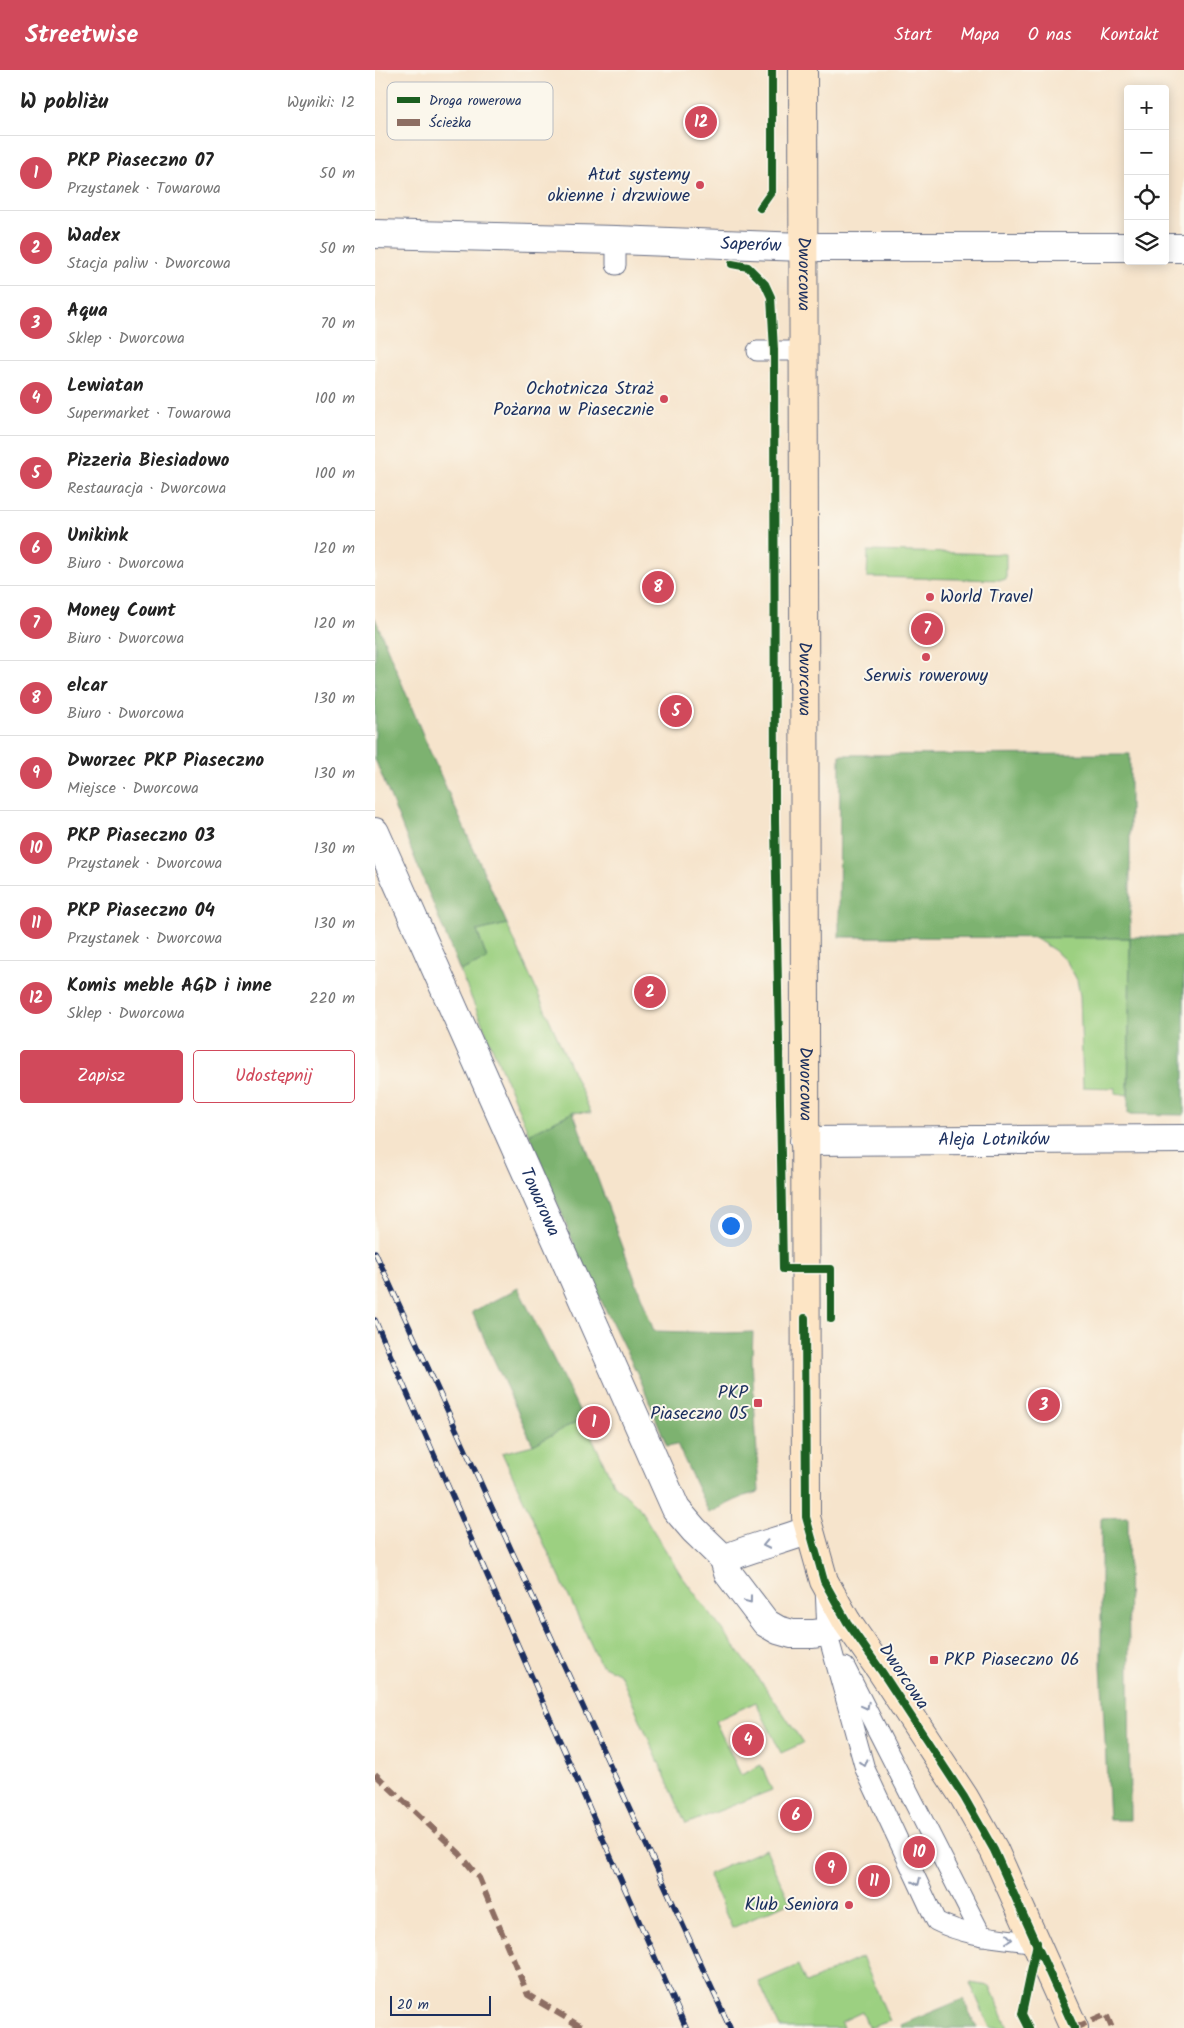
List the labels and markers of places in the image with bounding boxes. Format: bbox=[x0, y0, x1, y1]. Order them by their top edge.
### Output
pin: 12 bbox=[685, 103, 717, 141]
place label: Atut systemy okienne i drzwiowe bbox=[547, 161, 691, 211]
marker: Atut systemy okienne i drzwiowe bbox=[694, 179, 706, 191]
place label: Ochotnicza Straż Pożarna w Piasecznie bbox=[493, 375, 654, 425]
marker: Ochotnicza Straż Pożarna w Piasecznie bbox=[658, 393, 670, 405]
pin: 8 bbox=[642, 568, 674, 606]
place label: World Travel bbox=[940, 583, 1034, 612]
marker: World Travel bbox=[924, 591, 936, 603]
pin: 7 bbox=[911, 610, 943, 648]
marker: Serwis rowerowy bbox=[920, 651, 932, 663]
place label: Serwis rowerowy bbox=[864, 662, 988, 691]
pin: 5 bbox=[660, 692, 692, 730]
pin: 2 bbox=[634, 973, 666, 1011]
place label: PKP Piaseczno 05 bbox=[650, 1379, 749, 1429]
pin: 3 bbox=[1028, 1386, 1060, 1424]
marker: PKP Piaseczno 05 bbox=[752, 1397, 764, 1409]
pin: 1 bbox=[578, 1403, 610, 1441]
place label: PKP Piaseczno 06 bbox=[944, 1646, 1080, 1675]
marker: PKP Piaseczno 06 bbox=[928, 1654, 940, 1666]
pin: 4 bbox=[732, 1721, 764, 1759]
pin: 6 bbox=[780, 1796, 812, 1834]
pin: 10 bbox=[903, 1833, 935, 1871]
pin: 9 bbox=[815, 1849, 847, 1887]
pin: 11 bbox=[858, 1862, 890, 1900]
place label: Klub Seniora bbox=[745, 1891, 839, 1920]
marker: Klub Seniora bbox=[843, 1899, 855, 1911]

